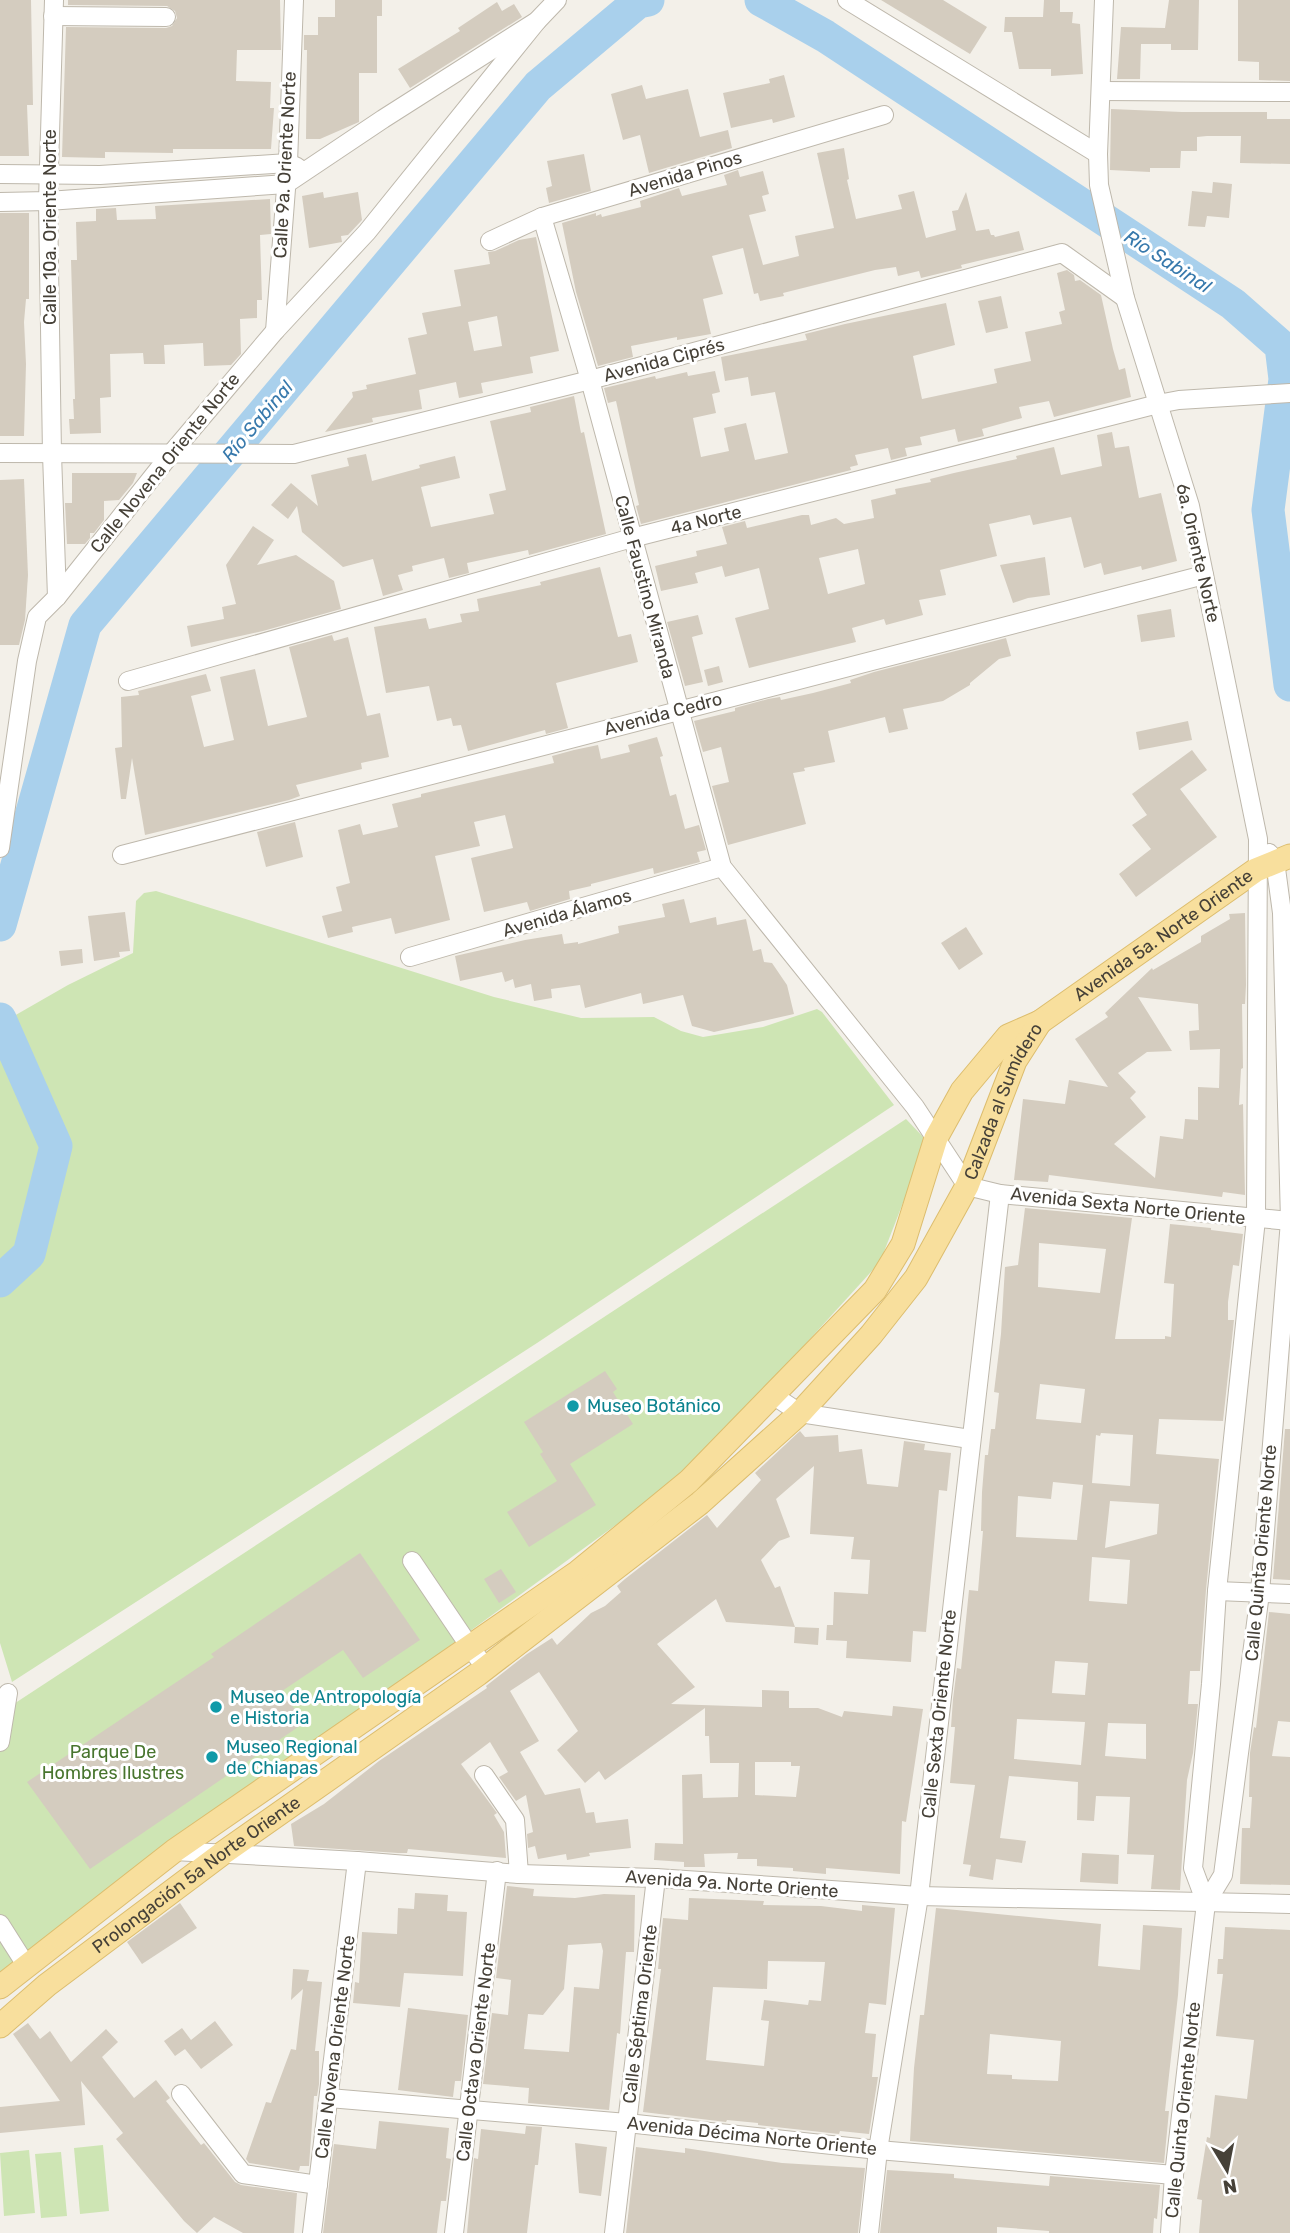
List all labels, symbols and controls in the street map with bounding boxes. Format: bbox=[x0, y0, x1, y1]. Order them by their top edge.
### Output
street label: Calle 9a. Oriente Norte bbox=[269, 71, 301, 259]
street label: Calle 10a. Oriente Norte bbox=[39, 129, 61, 325]
street label: Avenida Pinos bbox=[625, 146, 745, 202]
water label: Río Sabinal bbox=[1120, 225, 1216, 298]
street label: Avenida Ciprés bbox=[601, 333, 727, 387]
street label: Calle Novena Oriente Norte bbox=[86, 369, 244, 557]
water label: Río Sabinal bbox=[217, 376, 298, 467]
street label: 6a. Oriente Norte bbox=[1171, 481, 1225, 625]
street label: Calle Faustino Miranda bbox=[610, 493, 680, 681]
street label: 4a Norte bbox=[668, 501, 744, 539]
street label: Avenida Cedro bbox=[602, 688, 724, 740]
street label: Avenida 5a. Norte Oriente bbox=[1070, 865, 1257, 1006]
street label: Avenida Álamos bbox=[500, 884, 634, 942]
street label: Calzada al Sumidero bbox=[959, 1019, 1047, 1183]
street label: Avenida Sexta Norte Oriente bbox=[1009, 1183, 1247, 1229]
place label: Museo Botánico bbox=[587, 1395, 721, 1417]
marker: Museo Botánico bbox=[565, 1398, 581, 1414]
street label: Calle Quinta Oriente Norte bbox=[1241, 1444, 1281, 1662]
street label: Calle Sexta Oriente Norte bbox=[917, 1608, 961, 1820]
place label: Museo de Antropología e Historia bbox=[230, 1686, 422, 1729]
marker: Museo de Antropología e Historia bbox=[208, 1699, 224, 1715]
place label: Museo Regional de Chiapas bbox=[226, 1736, 358, 1779]
park label: Parque De Hombres Ilustres bbox=[42, 1741, 184, 1784]
marker: Museo Regional de Chiapas bbox=[204, 1749, 220, 1765]
street label: Prolongación 5a Norte Oriente bbox=[88, 1791, 305, 1958]
street label: Avenida 9a. Norte Oriente bbox=[625, 1866, 839, 1902]
street label: Calle Séptima Oriente bbox=[618, 1923, 662, 2105]
street label: Calle Novena Oriente Norte bbox=[310, 1934, 360, 2160]
street label: Calle Octava Oriente Norte bbox=[452, 1941, 500, 2163]
street label: Calle Quinta Oriente Norte bbox=[1161, 2001, 1205, 2219]
street label: Avenida Décima Norte Oriente bbox=[626, 2112, 878, 2160]
north arrow bbox=[1192, 2135, 1262, 2205]
text: N bbox=[1221, 2174, 1239, 2199]

